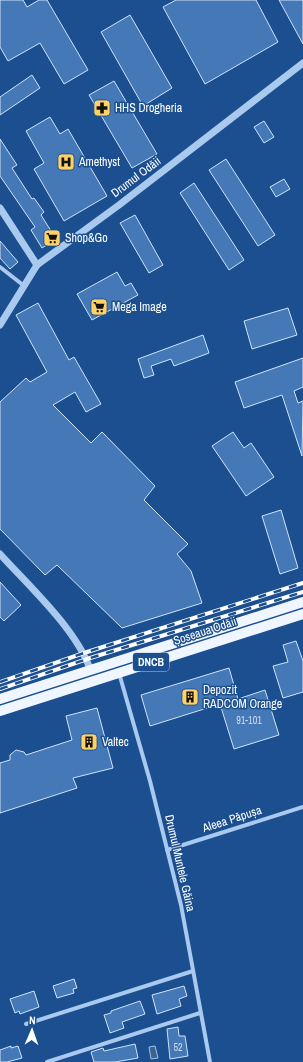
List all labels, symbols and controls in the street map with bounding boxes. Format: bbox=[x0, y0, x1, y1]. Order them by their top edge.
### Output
pharmacy icon: HHS Drogheria bbox=[92, 98, 112, 118]
place label: HHS Drogheria bbox=[115, 100, 183, 116]
hospital icon: Amethyst bbox=[56, 152, 76, 172]
street label: Drumul Odăii bbox=[108, 153, 164, 201]
place label: Amethyst bbox=[78, 154, 120, 170]
supermarket icon: Shop&Go bbox=[42, 228, 62, 248]
place label: Shop&Go bbox=[65, 230, 108, 246]
supermarket icon: Mega Image bbox=[89, 297, 109, 317]
place label: Mega Image bbox=[112, 299, 167, 315]
street label: Șoseaua Odăii bbox=[171, 613, 239, 649]
road number: DNCB bbox=[133, 653, 169, 671]
place label: Depozit RADCOM Orange bbox=[203, 682, 282, 712]
building icon: Depozit RADCOM Orange bbox=[180, 687, 200, 707]
house number: 91-101 bbox=[236, 714, 262, 727]
building icon: Valtec bbox=[79, 732, 99, 752]
place label: Valtec bbox=[102, 734, 129, 750]
street label: Aleea Păpușa bbox=[199, 802, 264, 836]
street label: Drumul Muntele Găina bbox=[161, 813, 199, 914]
north arrow bbox=[12, 1010, 52, 1050]
text: N bbox=[29, 1013, 36, 1027]
house number: 52 bbox=[173, 1041, 183, 1054]

